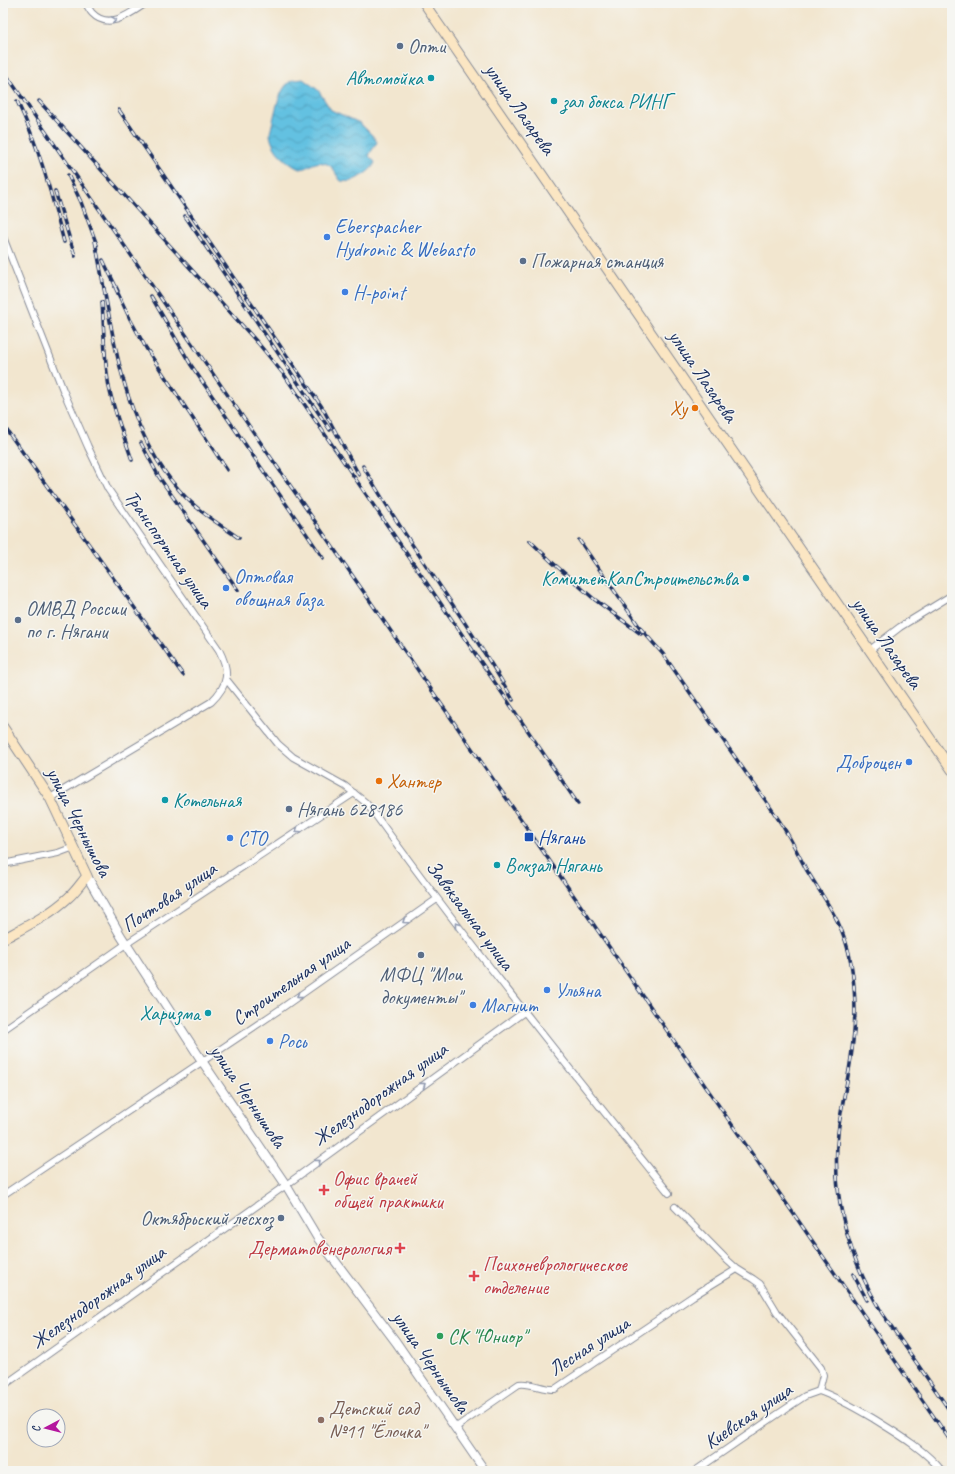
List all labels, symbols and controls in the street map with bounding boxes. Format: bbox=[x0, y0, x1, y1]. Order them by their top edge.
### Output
one-way arrow bbox=[111, 16, 117, 25]
place label: Опти bbox=[408, 34, 447, 59]
marker: Опти bbox=[395, 41, 405, 51]
street label: улица Лазарева bbox=[479, 57, 561, 161]
place label: Автомойка bbox=[346, 66, 424, 91]
marker: Автомойка bbox=[426, 73, 436, 83]
place label: зал бокса РИНГ bbox=[559, 89, 676, 115]
marker: зал бокса РИНГ bbox=[549, 96, 559, 106]
place label: Eberspacher Hydronic & Webasto bbox=[335, 214, 475, 262]
marker: Eberspacher Hydronic & Webasto bbox=[322, 232, 332, 242]
place label: Пожарная станция bbox=[531, 249, 664, 274]
marker: Пожарная станция bbox=[518, 256, 528, 266]
place label: H-point bbox=[353, 280, 408, 305]
marker: H-point bbox=[340, 287, 350, 297]
street label: улица Лазарева bbox=[662, 324, 744, 428]
place label: Xy bbox=[670, 396, 689, 421]
marker: Xy bbox=[690, 403, 700, 413]
street label: Транспортная улица bbox=[119, 485, 220, 614]
place label: Оптовая овощная база bbox=[234, 564, 325, 612]
place label: КомитетКапСтроительства bbox=[541, 566, 740, 591]
marker: КомитетКапСтроительства bbox=[741, 573, 751, 583]
marker: Оптовая овощная база bbox=[221, 583, 231, 593]
street label: улица Лазарева bbox=[846, 591, 928, 695]
place label: ОМВД России по г. Нягани bbox=[26, 596, 127, 644]
marker: ОМВД России по г. Нягани bbox=[13, 615, 23, 625]
place label: Доброцен bbox=[836, 750, 903, 775]
marker: Доброцен bbox=[904, 757, 914, 767]
street label: улица Чернышова bbox=[40, 762, 118, 883]
place label: Хантер bbox=[387, 769, 442, 794]
marker: Хантер bbox=[374, 776, 384, 786]
place label: Котельная bbox=[173, 788, 242, 813]
marker: Котельная bbox=[160, 795, 170, 805]
place label: Нягань 628186 bbox=[297, 797, 403, 822]
marker: Нягань 628186 bbox=[284, 804, 294, 814]
one-way arrow bbox=[296, 825, 303, 832]
place label: Нягань bbox=[538, 825, 586, 850]
place label: СТО bbox=[238, 826, 269, 851]
marker: Нягань bbox=[523, 831, 535, 843]
marker: СТО bbox=[225, 833, 235, 843]
place label: Вокзал Нягань bbox=[505, 853, 603, 878]
street label: Завокзальная улица bbox=[420, 855, 521, 977]
street label: Почтовая улица bbox=[117, 856, 222, 938]
marker: Вокзал Нягань bbox=[492, 860, 502, 870]
one-way arrow bbox=[403, 916, 410, 923]
one-way arrow bbox=[455, 923, 462, 930]
street label: Строительная улица bbox=[227, 930, 356, 1031]
marker: МФЦ "Мои документы" bbox=[416, 950, 426, 960]
place label: МФЦ "Мои документы" bbox=[380, 962, 466, 1010]
place label: Ульяна bbox=[555, 978, 602, 1003]
marker: Ульяна bbox=[542, 985, 552, 995]
one-way arrow bbox=[296, 991, 303, 999]
place label: Магнит bbox=[481, 993, 539, 1018]
marker: Магнит bbox=[468, 1000, 478, 1010]
place label: Харизма bbox=[140, 1001, 202, 1026]
marker: Харизма bbox=[203, 1008, 213, 1018]
place label: Рось bbox=[278, 1029, 308, 1054]
marker: Рось bbox=[265, 1036, 275, 1046]
street label: Железнодорожная улица bbox=[308, 1036, 453, 1151]
street label: улица Чернышова bbox=[204, 1039, 293, 1154]
one-way arrow bbox=[419, 1082, 426, 1090]
one-way arrow bbox=[313, 1160, 320, 1167]
place label: Офис врачей общей практики bbox=[333, 1166, 445, 1214]
marker: Офис врачей общей практики bbox=[318, 1184, 330, 1196]
place label: Октябрьский лесхоз bbox=[141, 1206, 275, 1232]
marker: Октябрьский лесхоз bbox=[276, 1213, 286, 1223]
place label: Дерматовенерология bbox=[248, 1236, 393, 1261]
street label: Железнодорожная улица bbox=[26, 1239, 171, 1354]
marker: Дерматовенерология bbox=[394, 1242, 406, 1254]
place label: Психоневрологическое отделение bbox=[483, 1252, 628, 1300]
marker: Психоневрологическое отделение bbox=[468, 1270, 480, 1282]
street label: улица Чернышова bbox=[386, 1305, 477, 1420]
street label: Лесная улица bbox=[544, 1310, 636, 1381]
place label: СК "Юниор" bbox=[448, 1324, 531, 1349]
marker: СК "Юниор" bbox=[435, 1331, 445, 1341]
street label: Киевская улица bbox=[699, 1377, 798, 1455]
place label: Детский сад №11 "Ёлочка" bbox=[329, 1396, 430, 1444]
north arrow bbox=[26, 1408, 66, 1448]
marker: Детский сад №11 "Ёлочка" bbox=[316, 1415, 326, 1425]
text: С bbox=[29, 1424, 43, 1433]

